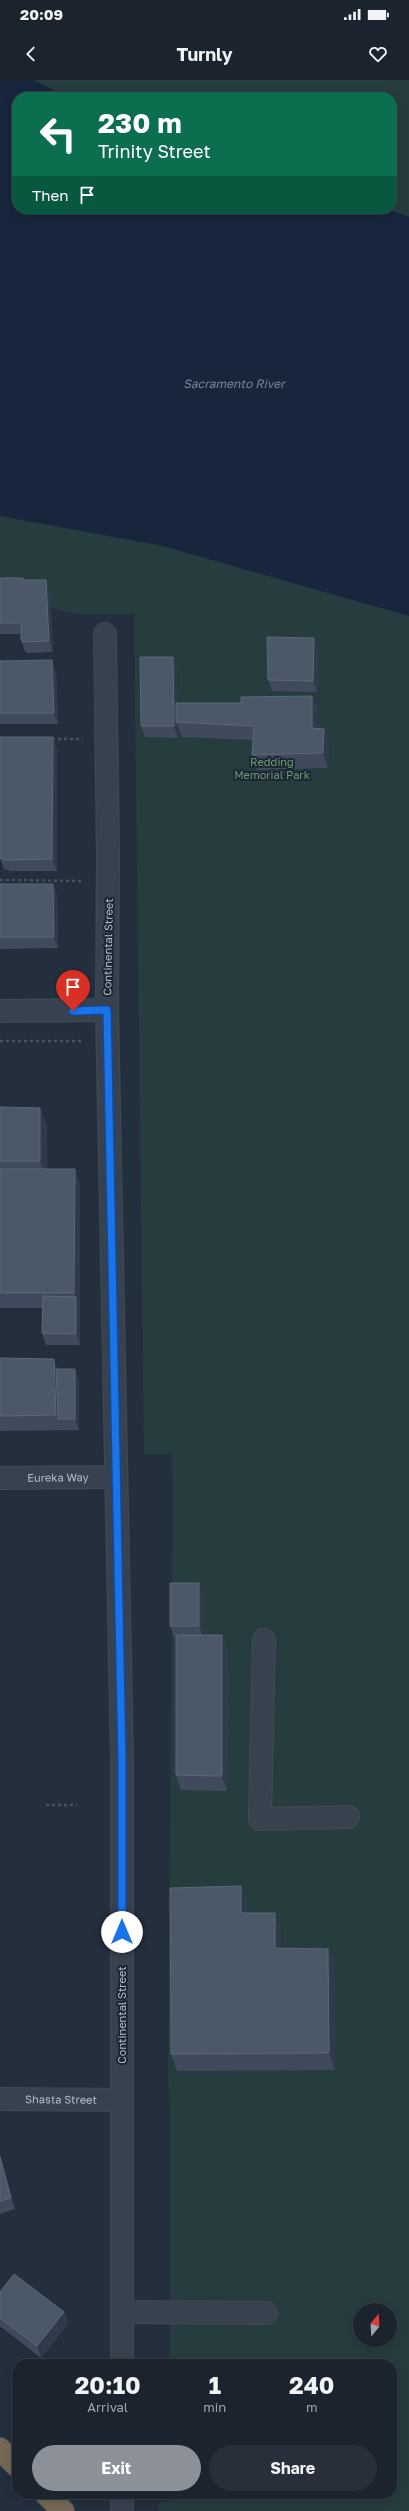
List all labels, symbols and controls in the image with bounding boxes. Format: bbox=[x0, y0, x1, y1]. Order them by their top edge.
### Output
text: 20:09 bbox=[20, 5, 63, 23]
icon: back bbox=[20, 43, 42, 65]
text: Turnly bbox=[176, 43, 233, 65]
icon: heart bbox=[367, 43, 389, 65]
text: 230 m bbox=[98, 106, 182, 139]
icon: left bbox=[32, 108, 84, 160]
text: Trinity Street bbox=[98, 140, 211, 162]
icon: arrive bbox=[76, 184, 98, 206]
text: Then bbox=[32, 186, 68, 204]
water label: Sacramento River bbox=[183, 376, 287, 391]
park label: Redding Memorial Park bbox=[234, 755, 310, 781]
street label: Continental Street bbox=[100, 898, 115, 996]
pin bbox=[56, 970, 90, 1011]
icon: arrive bbox=[62, 976, 84, 998]
street label: Eureka Way bbox=[27, 1470, 89, 1484]
position arrow bbox=[101, 1911, 143, 1953]
street label: Continental Street bbox=[115, 1966, 128, 2064]
street label: Shasta Street bbox=[25, 2092, 97, 2106]
north arrow bbox=[353, 2303, 397, 2347]
map controls bbox=[353, 2303, 397, 2347]
text: 20:10 bbox=[75, 2370, 141, 2399]
text: 1 bbox=[209, 2370, 221, 2399]
text: 240 bbox=[289, 2370, 334, 2399]
text: Arrival bbox=[87, 2399, 128, 2415]
text: min bbox=[203, 2399, 226, 2415]
text: m bbox=[306, 2399, 317, 2415]
button: Exit bbox=[32, 2445, 201, 2491]
button: Share bbox=[209, 2445, 377, 2491]

